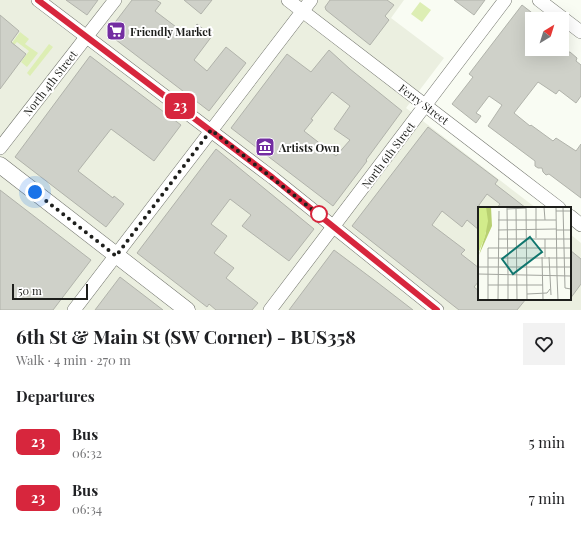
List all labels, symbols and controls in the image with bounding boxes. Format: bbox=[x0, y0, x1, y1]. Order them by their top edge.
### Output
north arrow bbox=[525, 12, 569, 56]
map controls bbox=[525, 12, 569, 56]
supermarket icon: Friendly Market bbox=[105, 20, 127, 42]
place label: Friendly Market bbox=[130, 24, 212, 39]
street label: North 4th Street bbox=[20, 47, 80, 119]
street label: Ferry Street bbox=[396, 80, 452, 128]
line badge: 23 bbox=[162, 93, 198, 119]
text: 23 bbox=[173, 96, 187, 115]
street label: North 6th Street bbox=[358, 118, 418, 191]
museum icon: Artists Own bbox=[254, 136, 276, 158]
place label: Artists Own bbox=[278, 140, 340, 155]
your location bbox=[25, 182, 45, 202]
unlabelled marker bbox=[310, 205, 328, 223]
inset map bbox=[478, 207, 571, 300]
scale bar bbox=[12, 282, 88, 301]
text: 50 m bbox=[18, 283, 42, 298]
text: 6th St & Main St (SW Corner) - BUS358 bbox=[16, 323, 356, 349]
button: heart bbox=[523, 323, 565, 365]
text: Walk · 4 min · 270 m bbox=[16, 351, 131, 368]
text: Departures bbox=[16, 386, 95, 406]
text: Bus bbox=[72, 424, 98, 444]
text: 23 bbox=[31, 432, 45, 451]
text: 5 min bbox=[529, 432, 565, 452]
text: 06:32 bbox=[72, 444, 102, 461]
text: Bus bbox=[72, 480, 98, 500]
text: 23 bbox=[31, 488, 45, 507]
text: 7 min bbox=[529, 488, 565, 508]
text: 06:34 bbox=[72, 500, 102, 517]

